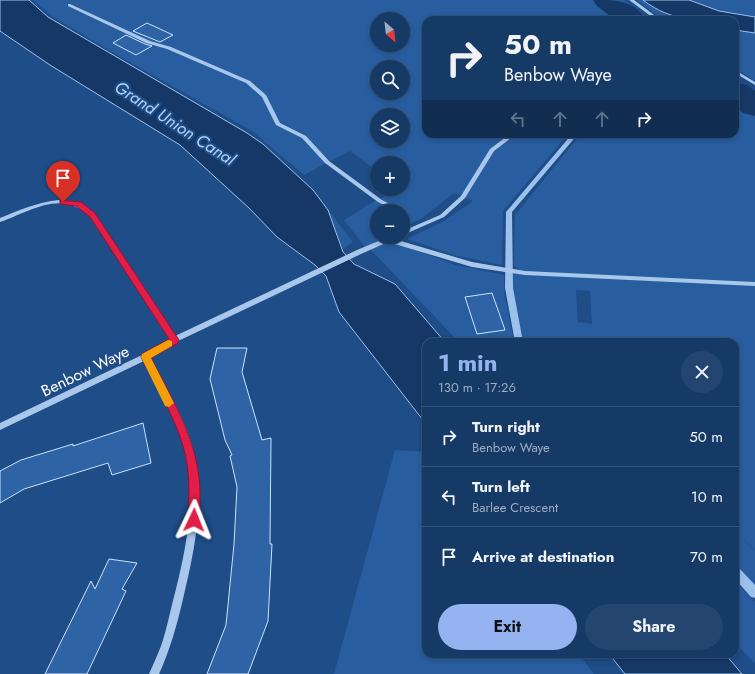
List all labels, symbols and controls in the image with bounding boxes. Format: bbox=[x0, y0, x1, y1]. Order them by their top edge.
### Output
north arrow bbox=[370, 12, 410, 52]
map controls bbox=[370, 12, 410, 244]
text: 50 m bbox=[504, 24, 572, 65]
icon: right bbox=[438, 32, 490, 84]
button: search bbox=[370, 60, 410, 100]
text: Benbow Waye bbox=[504, 62, 612, 88]
water label: Grand Union Canal bbox=[110, 75, 241, 172]
button: layers bbox=[370, 108, 410, 148]
icon: left bbox=[507, 108, 529, 130]
icon: ahead bbox=[549, 108, 571, 130]
icon: ahead bbox=[591, 108, 613, 130]
icon: right bbox=[633, 108, 655, 130]
button: + bbox=[370, 156, 410, 196]
pin bbox=[46, 161, 80, 202]
icon: arrive bbox=[52, 167, 74, 189]
button: − bbox=[370, 204, 410, 244]
street label: Benbow Waye bbox=[37, 340, 133, 402]
text: 1 min bbox=[438, 345, 498, 380]
button: close bbox=[681, 351, 723, 393]
text: 130 m · 17:26 bbox=[438, 378, 516, 397]
text: Turn right bbox=[472, 416, 540, 438]
icon: right bbox=[438, 426, 460, 448]
text: 50 m bbox=[689, 426, 723, 448]
text: Benbow Waye bbox=[472, 438, 550, 457]
text: Turn left bbox=[472, 476, 530, 498]
icon: left bbox=[438, 486, 460, 508]
text: 10 m bbox=[691, 486, 723, 508]
text: Barlee Crescent bbox=[472, 498, 558, 517]
position arrow bbox=[173, 499, 215, 541]
icon: arrive bbox=[438, 546, 460, 568]
text: Arrive at destination bbox=[472, 546, 614, 568]
text: 70 m bbox=[690, 546, 723, 568]
button: Exit bbox=[438, 604, 577, 650]
button: Share bbox=[585, 604, 723, 650]

